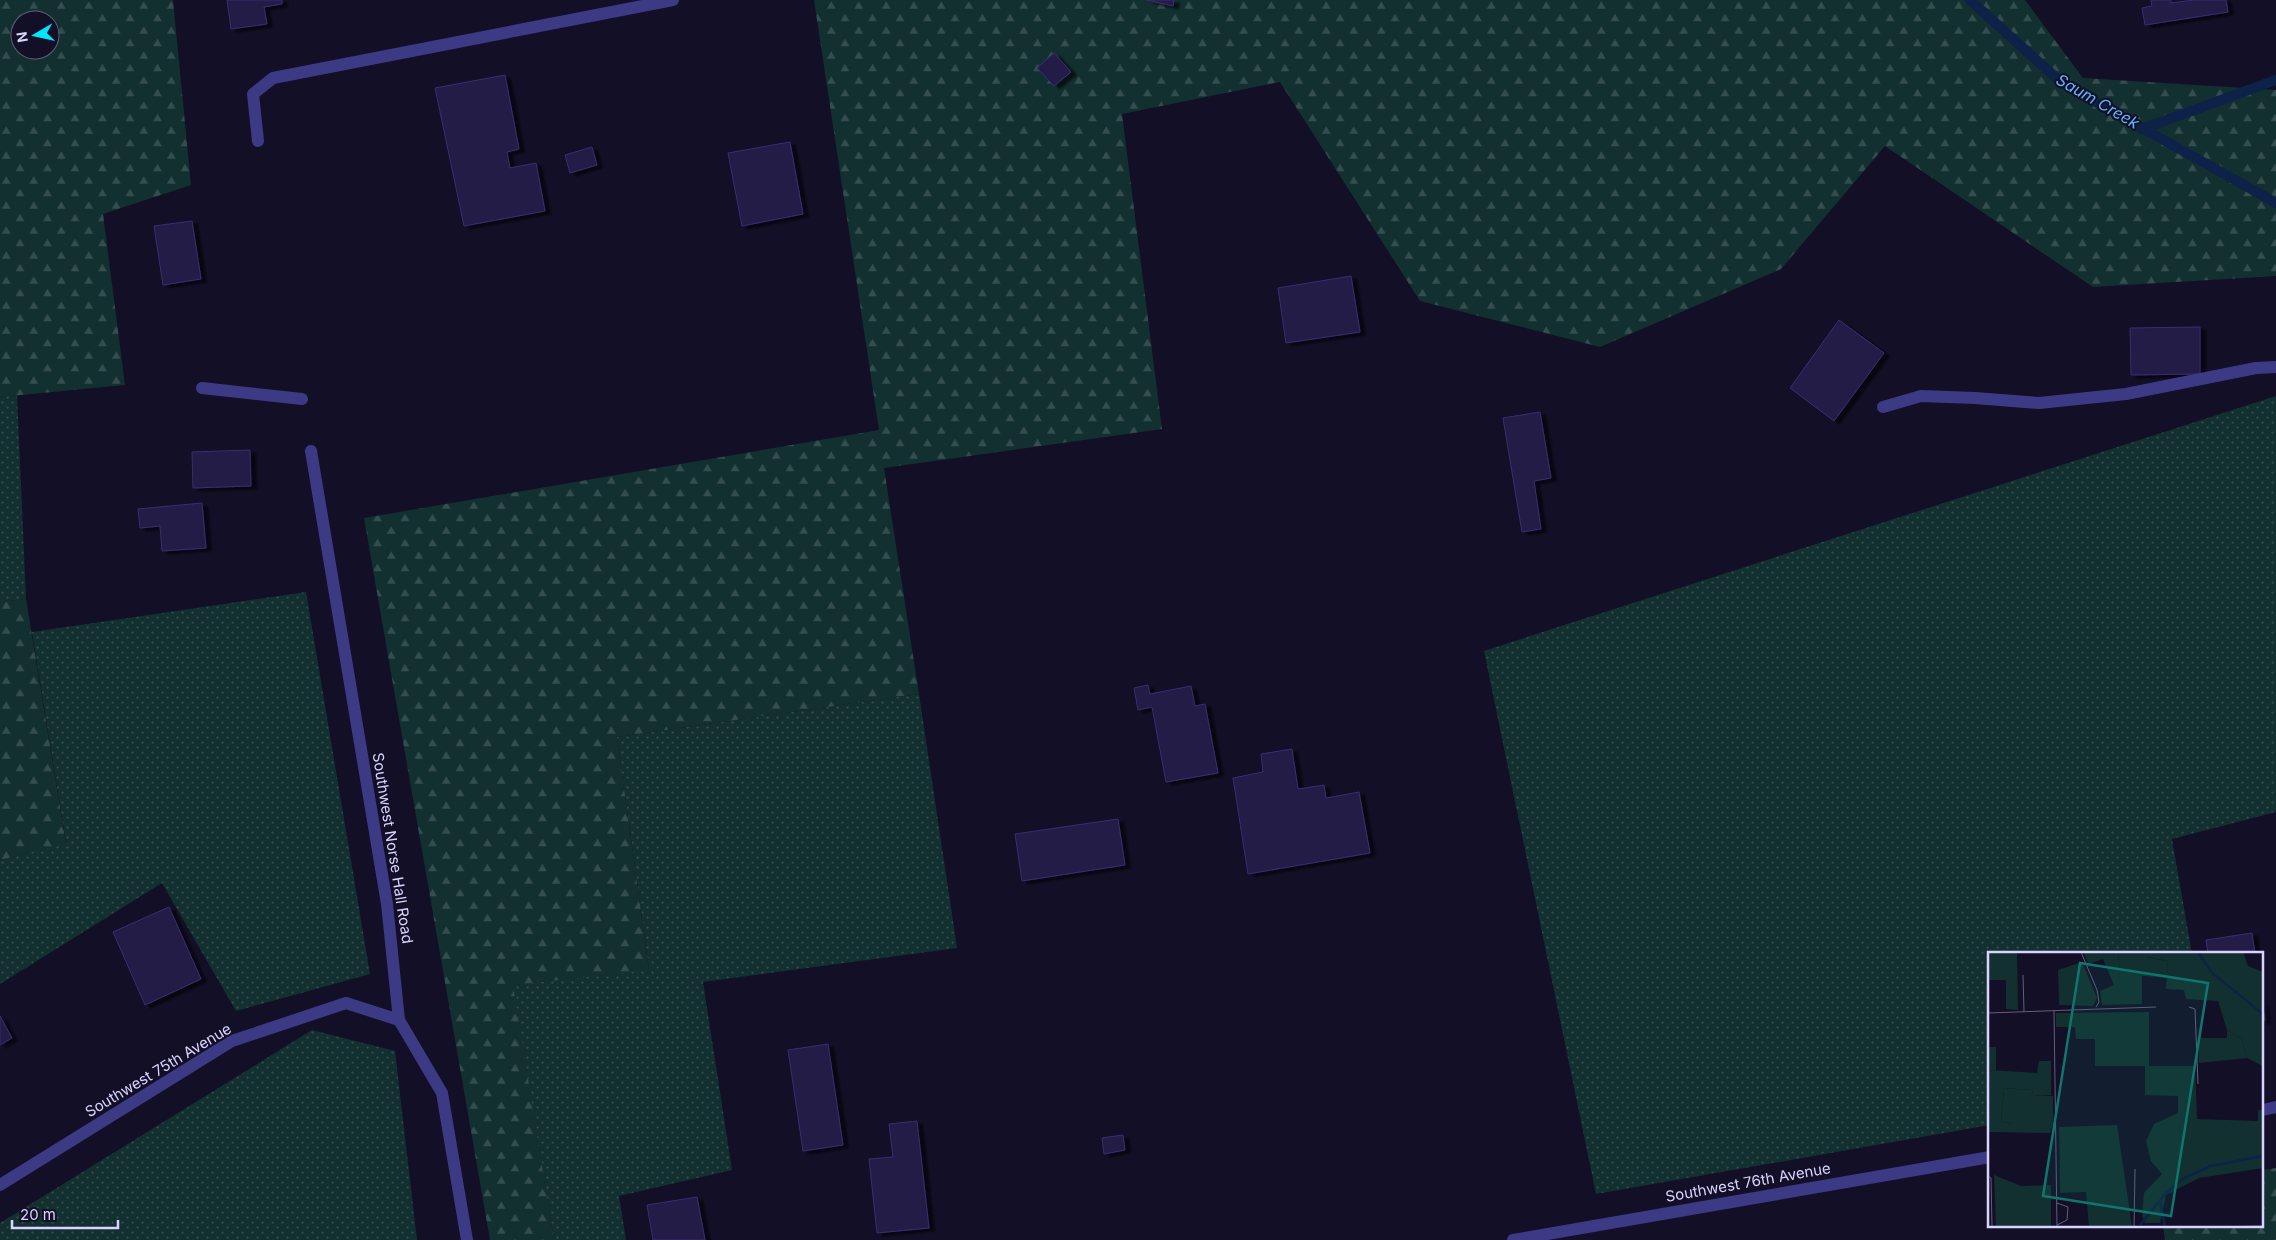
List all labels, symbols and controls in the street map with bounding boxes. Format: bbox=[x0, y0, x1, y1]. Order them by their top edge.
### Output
north arrow bbox=[10, 10, 60, 60]
text: N bbox=[12, 31, 31, 44]
water label: Saum Creek bbox=[2053, 69, 2143, 133]
street label: Southwest Norse Hall Road bbox=[369, 751, 417, 945]
inset map bbox=[1988, 952, 2264, 1228]
street label: Southwest 75th Avenue bbox=[81, 1019, 235, 1121]
street label: Southwest 76th Avenue bbox=[1664, 1158, 1832, 1206]
scale bar bbox=[12, 1198, 119, 1230]
text: 20 m bbox=[20, 1205, 56, 1224]

